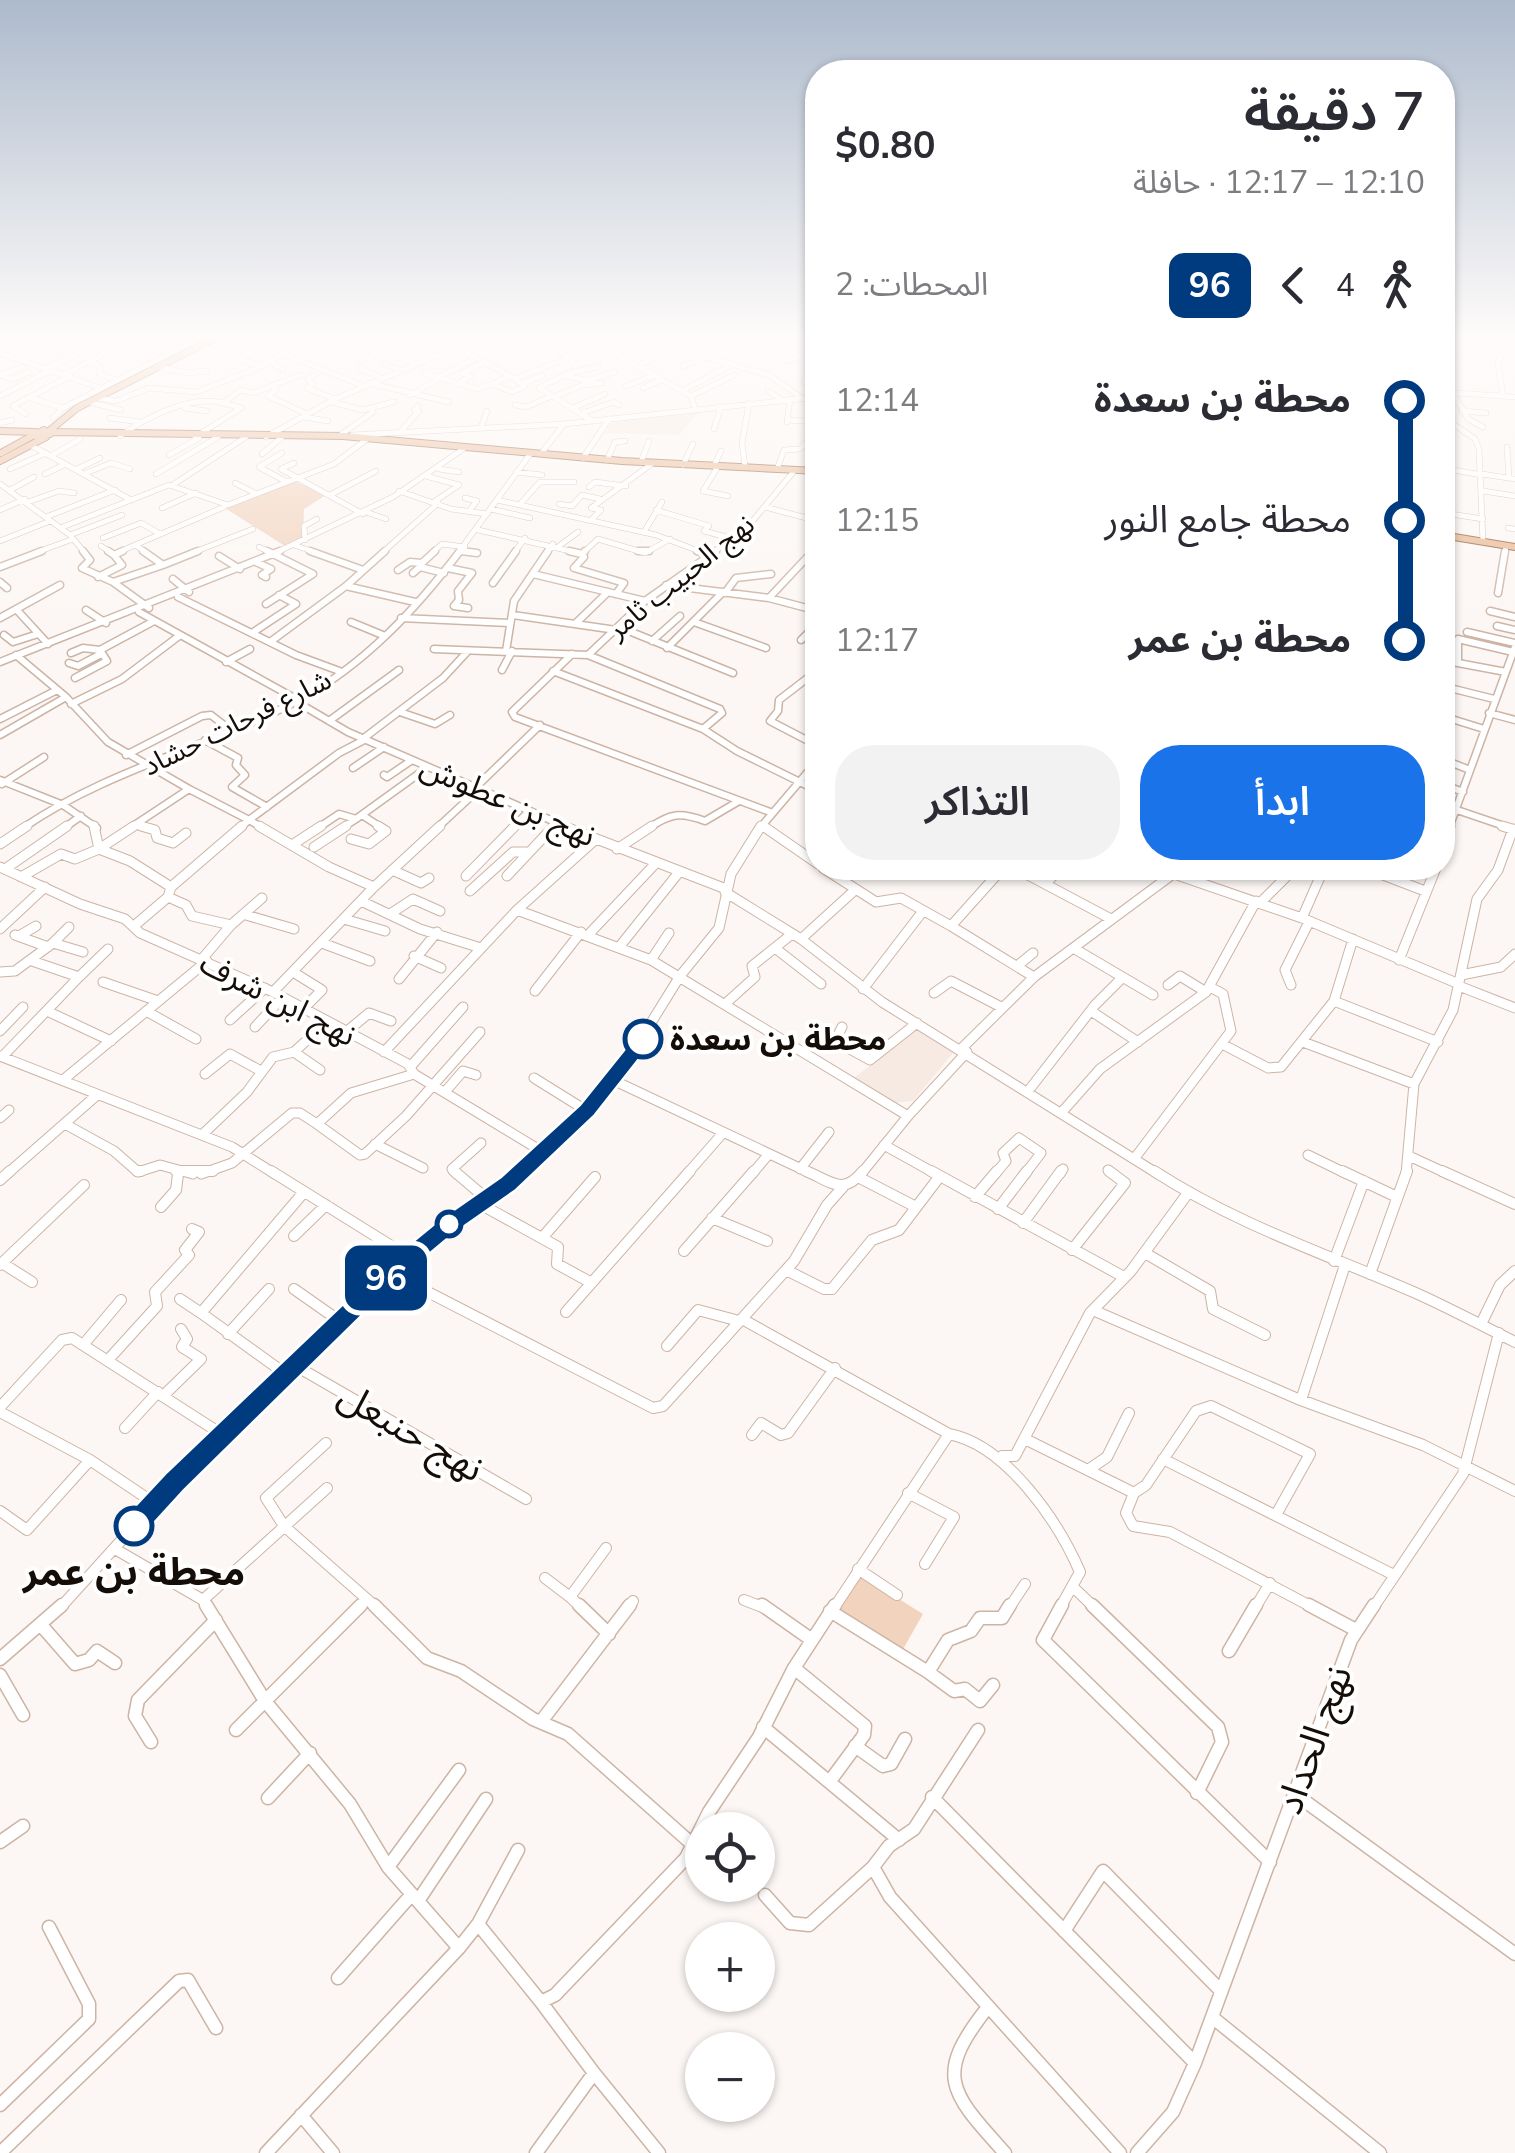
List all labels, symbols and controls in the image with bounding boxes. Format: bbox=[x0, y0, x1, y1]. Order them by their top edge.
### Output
text: 7 دقيقة bbox=[1244, 74, 1425, 149]
text: $0.80 bbox=[835, 120, 936, 171]
text: 12:10 – 12:17 · حافلة bbox=[1133, 161, 1425, 204]
icon: back bbox=[1266, 258, 1321, 313]
icon: walk bbox=[1370, 258, 1425, 313]
text: 96 bbox=[1189, 262, 1231, 309]
text: المحطات: 2 bbox=[835, 263, 988, 306]
text: 4 bbox=[1336, 264, 1355, 307]
text: محطة بن سعدة bbox=[1094, 374, 1351, 425]
text: 12:14 bbox=[835, 379, 919, 422]
text: محطة جامع النور bbox=[1104, 494, 1351, 545]
text: 12:15 bbox=[835, 499, 919, 542]
street label: نهج الحبيب ثامر bbox=[599, 506, 763, 650]
text: محطة بن عمر bbox=[1129, 614, 1351, 665]
text: 12:17 bbox=[835, 619, 919, 662]
street label: شارع فرحات حشاد bbox=[136, 661, 338, 786]
street label: نهج بن عطوش bbox=[413, 745, 602, 859]
button: التذاكر bbox=[835, 745, 1120, 860]
button: ابدأ bbox=[1140, 745, 1425, 860]
street label: نهج ابن شرف bbox=[192, 941, 363, 1059]
place label: محطة بن سعدة bbox=[670, 1018, 886, 1061]
marker: محطة بن سعدة bbox=[624, 1020, 662, 1058]
unlabelled marker bbox=[436, 1211, 462, 1237]
line badge: 96 bbox=[341, 1246, 431, 1310]
text: 96 bbox=[365, 1255, 407, 1302]
street label: نهج حنبعل bbox=[328, 1370, 493, 1496]
marker: محطة بن عمر bbox=[115, 1507, 153, 1545]
place label: محطة بن عمر bbox=[21, 1547, 245, 1598]
street label: نهج الحداد bbox=[1264, 1659, 1366, 1822]
map controls bbox=[685, 1812, 775, 2122]
button: locate bbox=[685, 1812, 775, 1902]
button: + bbox=[685, 1922, 775, 2012]
button: − bbox=[685, 2032, 775, 2122]

